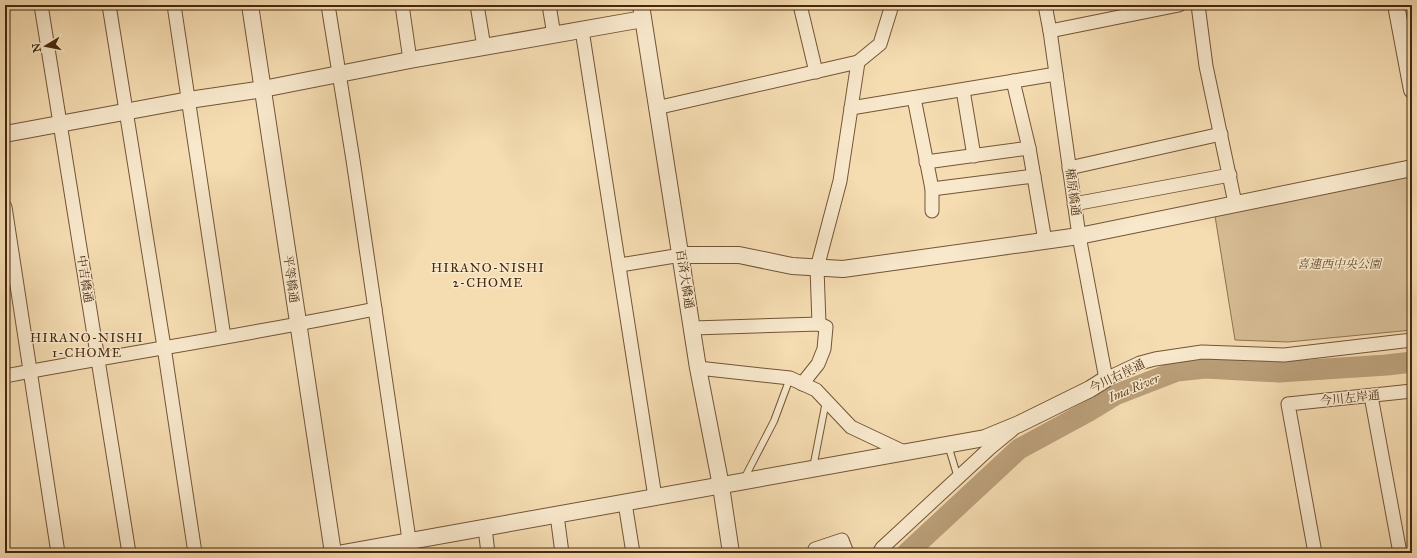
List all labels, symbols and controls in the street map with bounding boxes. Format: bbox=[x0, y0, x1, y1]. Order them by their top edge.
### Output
north arrow bbox=[26, 26, 66, 66]
text: N bbox=[29, 41, 44, 53]
street label: 楯原橋通 bbox=[1063, 167, 1083, 217]
street label: 百済大橋通 bbox=[673, 248, 697, 310]
street label: 中吉橋通 bbox=[74, 254, 96, 304]
street label: 平等橋通 bbox=[281, 254, 301, 304]
park label: 喜連西中央公園 bbox=[1297, 257, 1383, 271]
district label: HIRANO-NISHI 2-CHOME bbox=[431, 260, 545, 291]
district label: HIRANO-NISHI 1-CHOME bbox=[30, 330, 144, 361]
street label: 今川右岸通 bbox=[1087, 357, 1147, 395]
water label: Ima River bbox=[1105, 370, 1162, 406]
street label: 今川左岸通 bbox=[1319, 388, 1381, 408]

